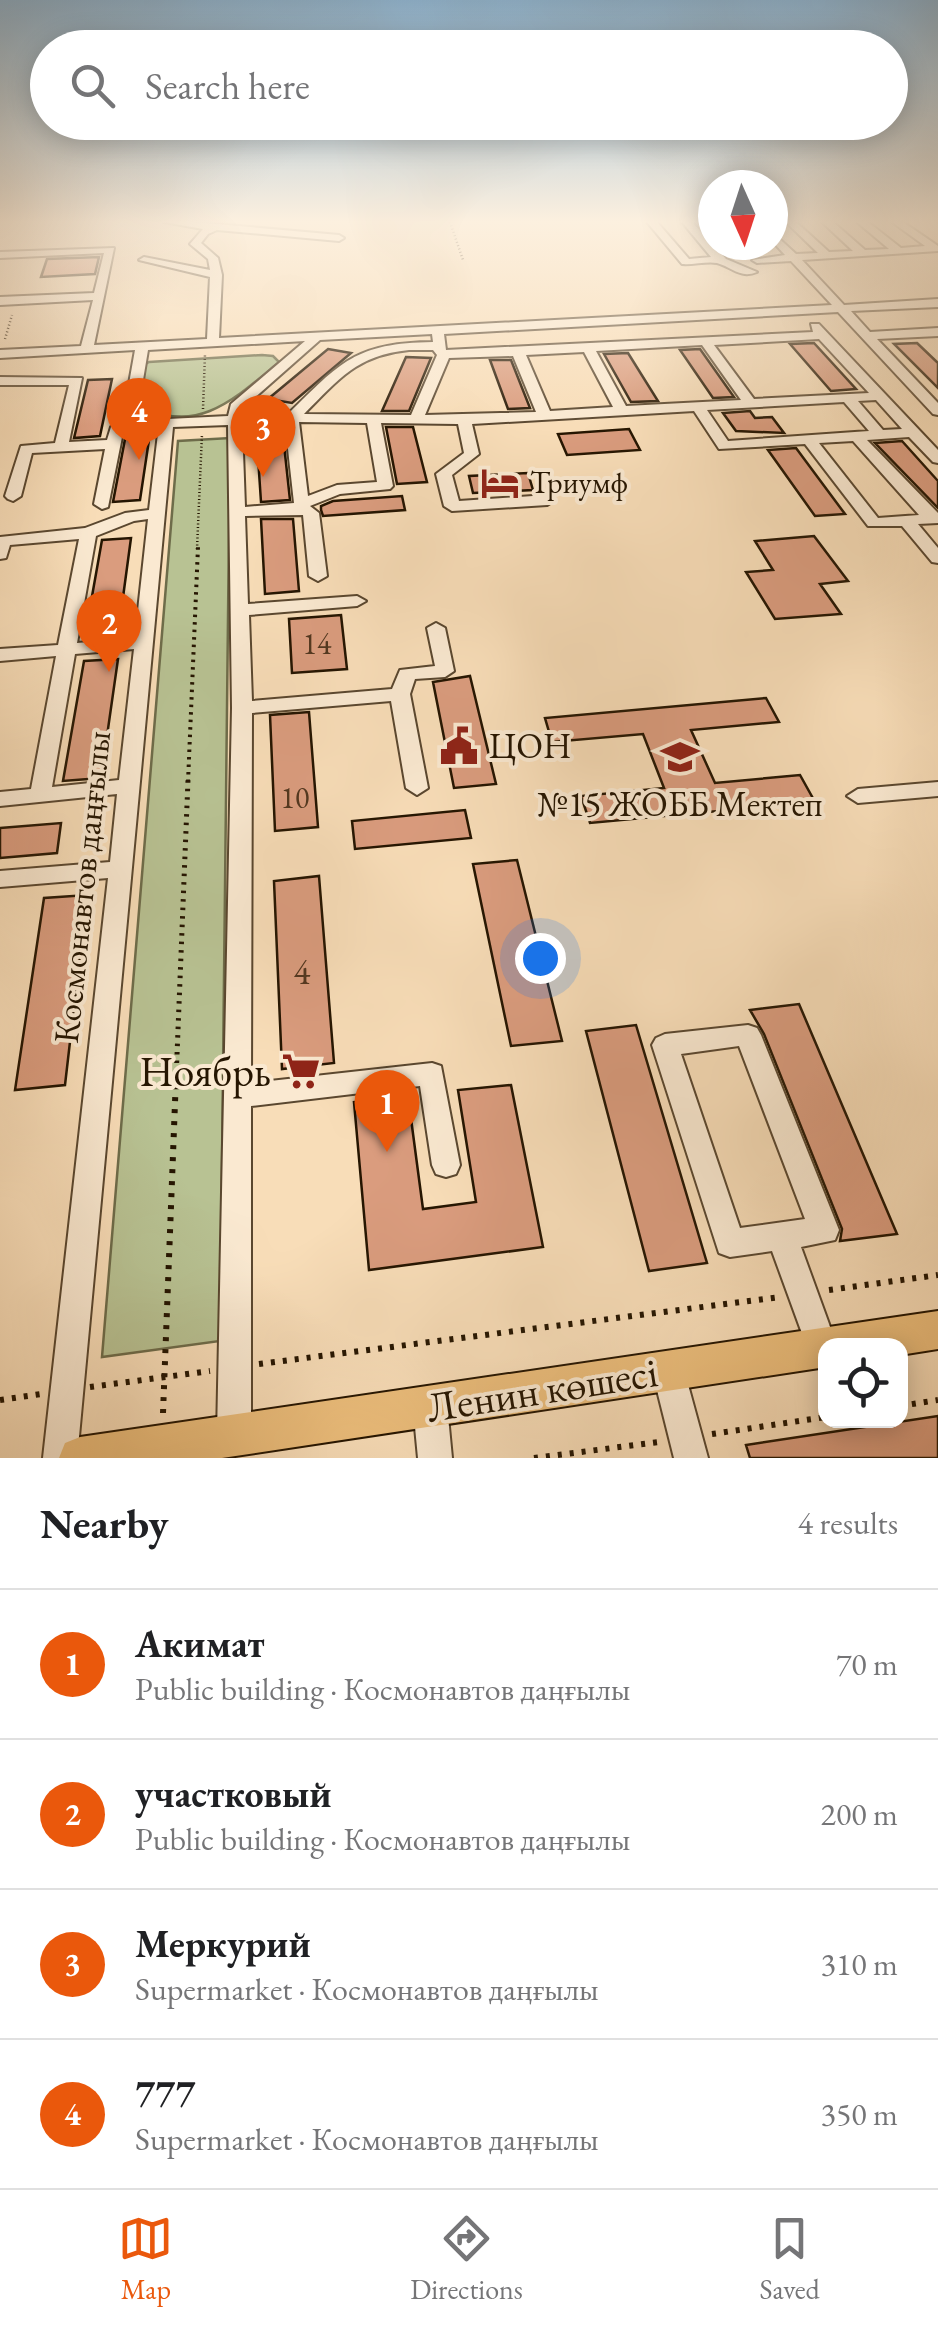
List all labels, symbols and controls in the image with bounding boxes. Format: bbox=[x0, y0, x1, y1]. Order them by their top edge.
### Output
search box bbox=[30, 30, 908, 140]
icon: search bbox=[65, 58, 120, 113]
text: Search here bbox=[145, 61, 310, 110]
north arrow bbox=[698, 170, 788, 260]
pin: 4 bbox=[106, 378, 172, 460]
pin: 3 bbox=[230, 394, 296, 477]
hotel icon: Триумф bbox=[479, 462, 521, 504]
place label: Триумф bbox=[530, 463, 628, 502]
pin: 2 bbox=[76, 590, 142, 672]
house number: 14 bbox=[303, 624, 332, 663]
place label: ЦОН bbox=[489, 723, 571, 768]
public building icon: ЦОН bbox=[438, 725, 480, 767]
street label: Космонавтов даңғылы bbox=[43, 729, 120, 1045]
school or university icon: №15 ЖОББ Мектеп bbox=[659, 736, 701, 778]
house number: 10 bbox=[281, 778, 309, 817]
place label: №15 ЖОББ Мектеп bbox=[537, 781, 823, 826]
your location bbox=[515, 933, 566, 984]
house number: 4 bbox=[294, 949, 311, 994]
place label: Ноябрь bbox=[139, 1044, 271, 1099]
supermarket icon: Ноябрь bbox=[280, 1050, 322, 1092]
pin: 1 bbox=[354, 1070, 420, 1152]
map controls bbox=[818, 1338, 908, 1428]
button: locate bbox=[818, 1338, 908, 1428]
street label: Ленин көшесі bbox=[423, 1344, 661, 1435]
text: Nearby bbox=[40, 1496, 169, 1551]
text: 4 results bbox=[798, 1502, 898, 1544]
text: Акимат bbox=[135, 1619, 265, 1668]
text: 1 bbox=[64, 1643, 81, 1685]
text: 70 m bbox=[836, 1643, 898, 1685]
text: Public building · Космонавтов даңғылы bbox=[135, 1668, 630, 1710]
text: участковый bbox=[135, 1769, 332, 1818]
text: 2 bbox=[64, 1793, 81, 1835]
text: 200 m bbox=[821, 1793, 898, 1835]
text: Public building · Космонавтов даңғылы bbox=[135, 1818, 630, 1860]
text: Меркурий bbox=[135, 1919, 311, 1968]
text: 3 bbox=[64, 1943, 81, 1985]
text: 310 m bbox=[821, 1943, 898, 1985]
text: Supermarket · Космонавтов даңғылы bbox=[135, 1968, 599, 2010]
text: 777 bbox=[135, 2069, 195, 2118]
text: 4 bbox=[64, 2093, 81, 2135]
text: 350 m bbox=[821, 2093, 898, 2135]
text: Supermarket · Космонавтов даңғылы bbox=[135, 2118, 599, 2160]
tab: Map bbox=[118, 2211, 173, 2307]
tab: Directions bbox=[410, 2211, 523, 2307]
tab: Saved bbox=[760, 2211, 820, 2307]

